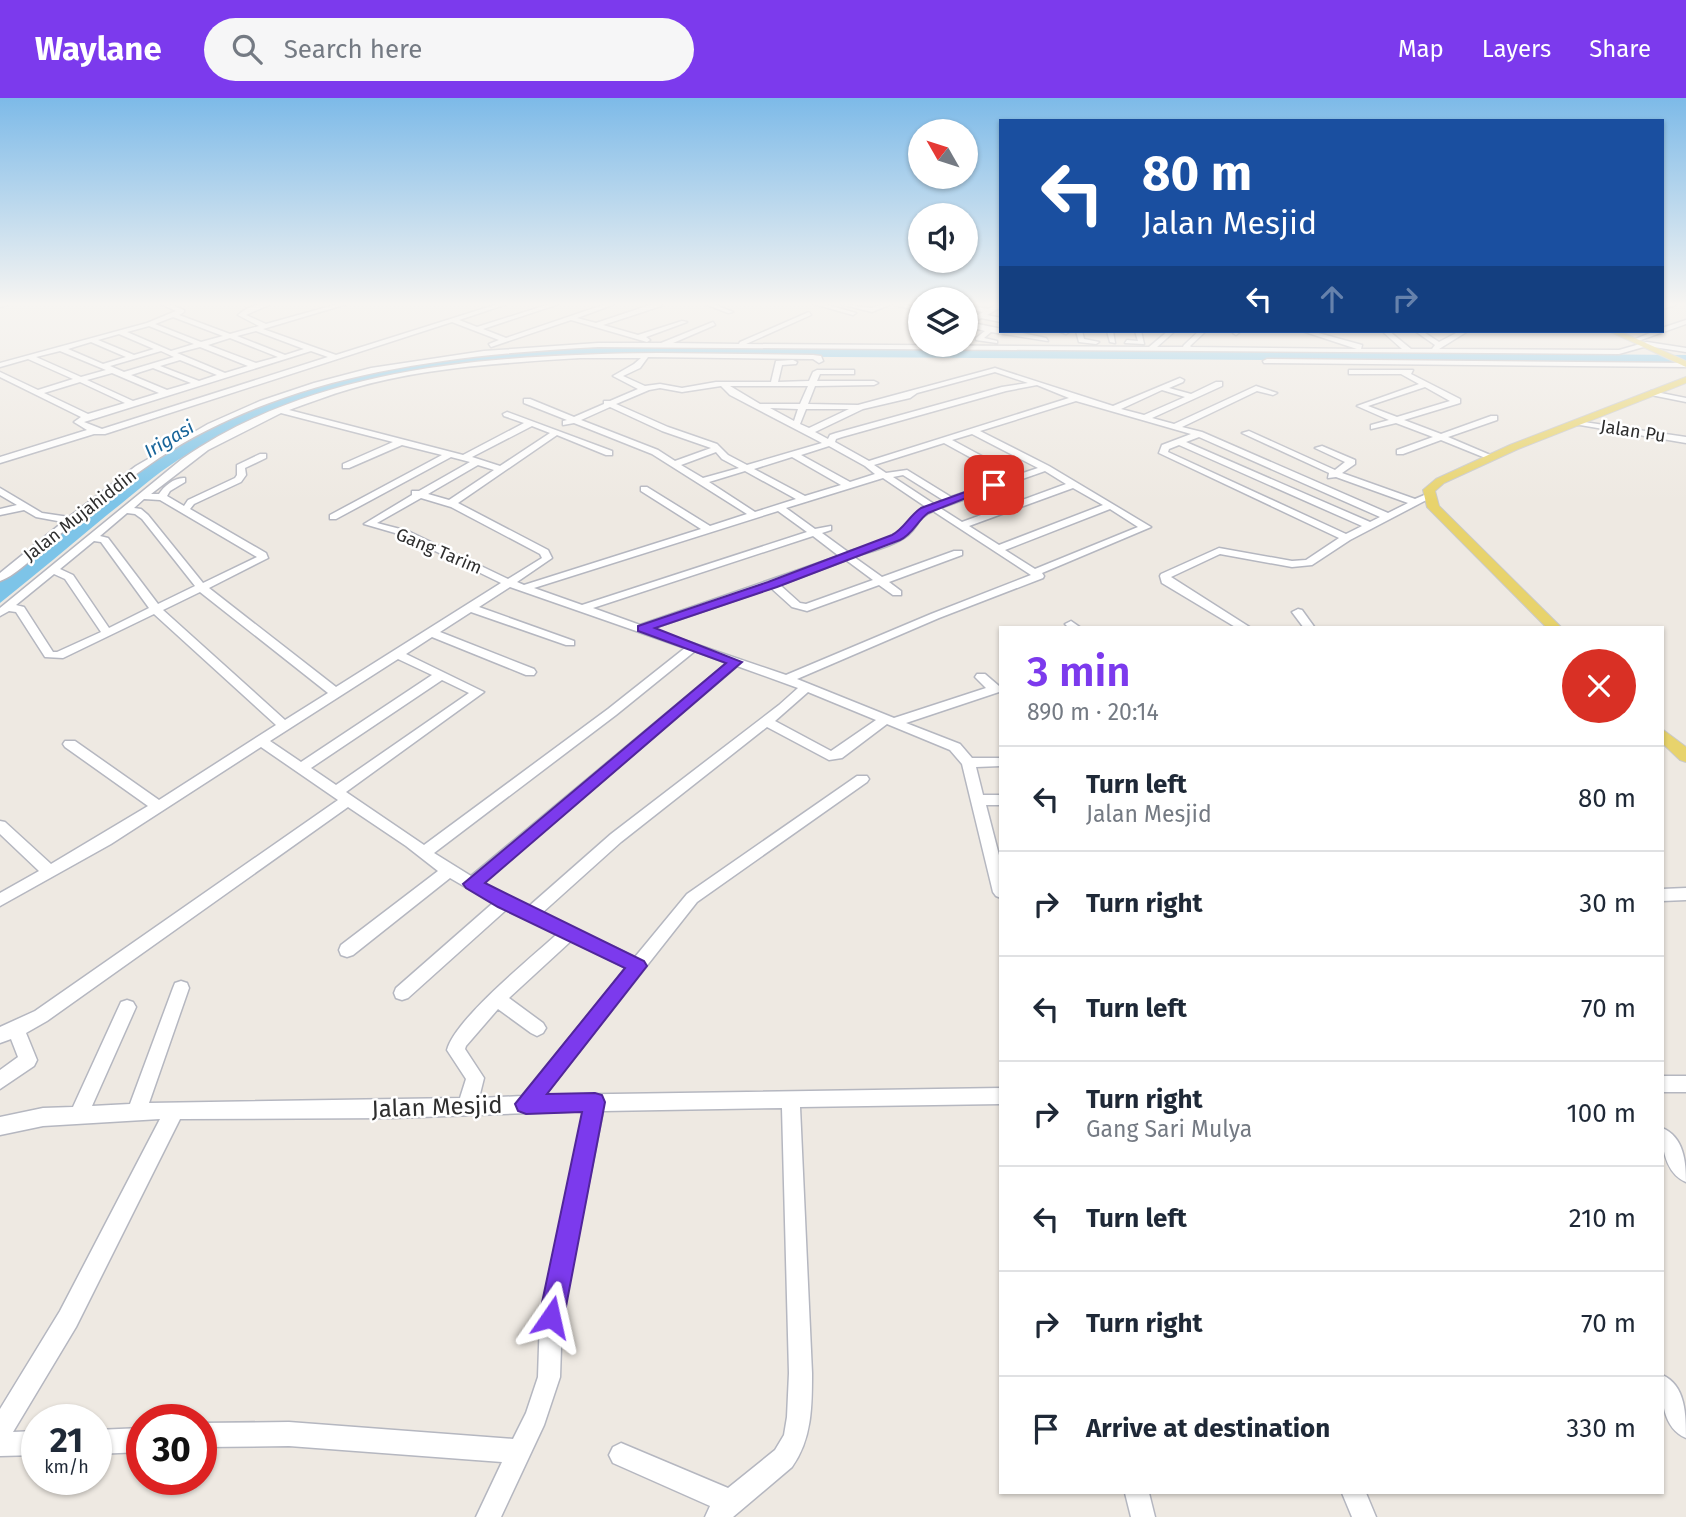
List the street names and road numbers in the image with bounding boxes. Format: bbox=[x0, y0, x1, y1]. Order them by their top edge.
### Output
street label: Jalan Pu bbox=[1599, 415, 1667, 447]
street label: Jalan Mujahiddin bbox=[19, 464, 141, 566]
street label: Gang Tarim bbox=[393, 523, 485, 579]
street label: Jalan Mesjid bbox=[371, 1091, 503, 1123]

